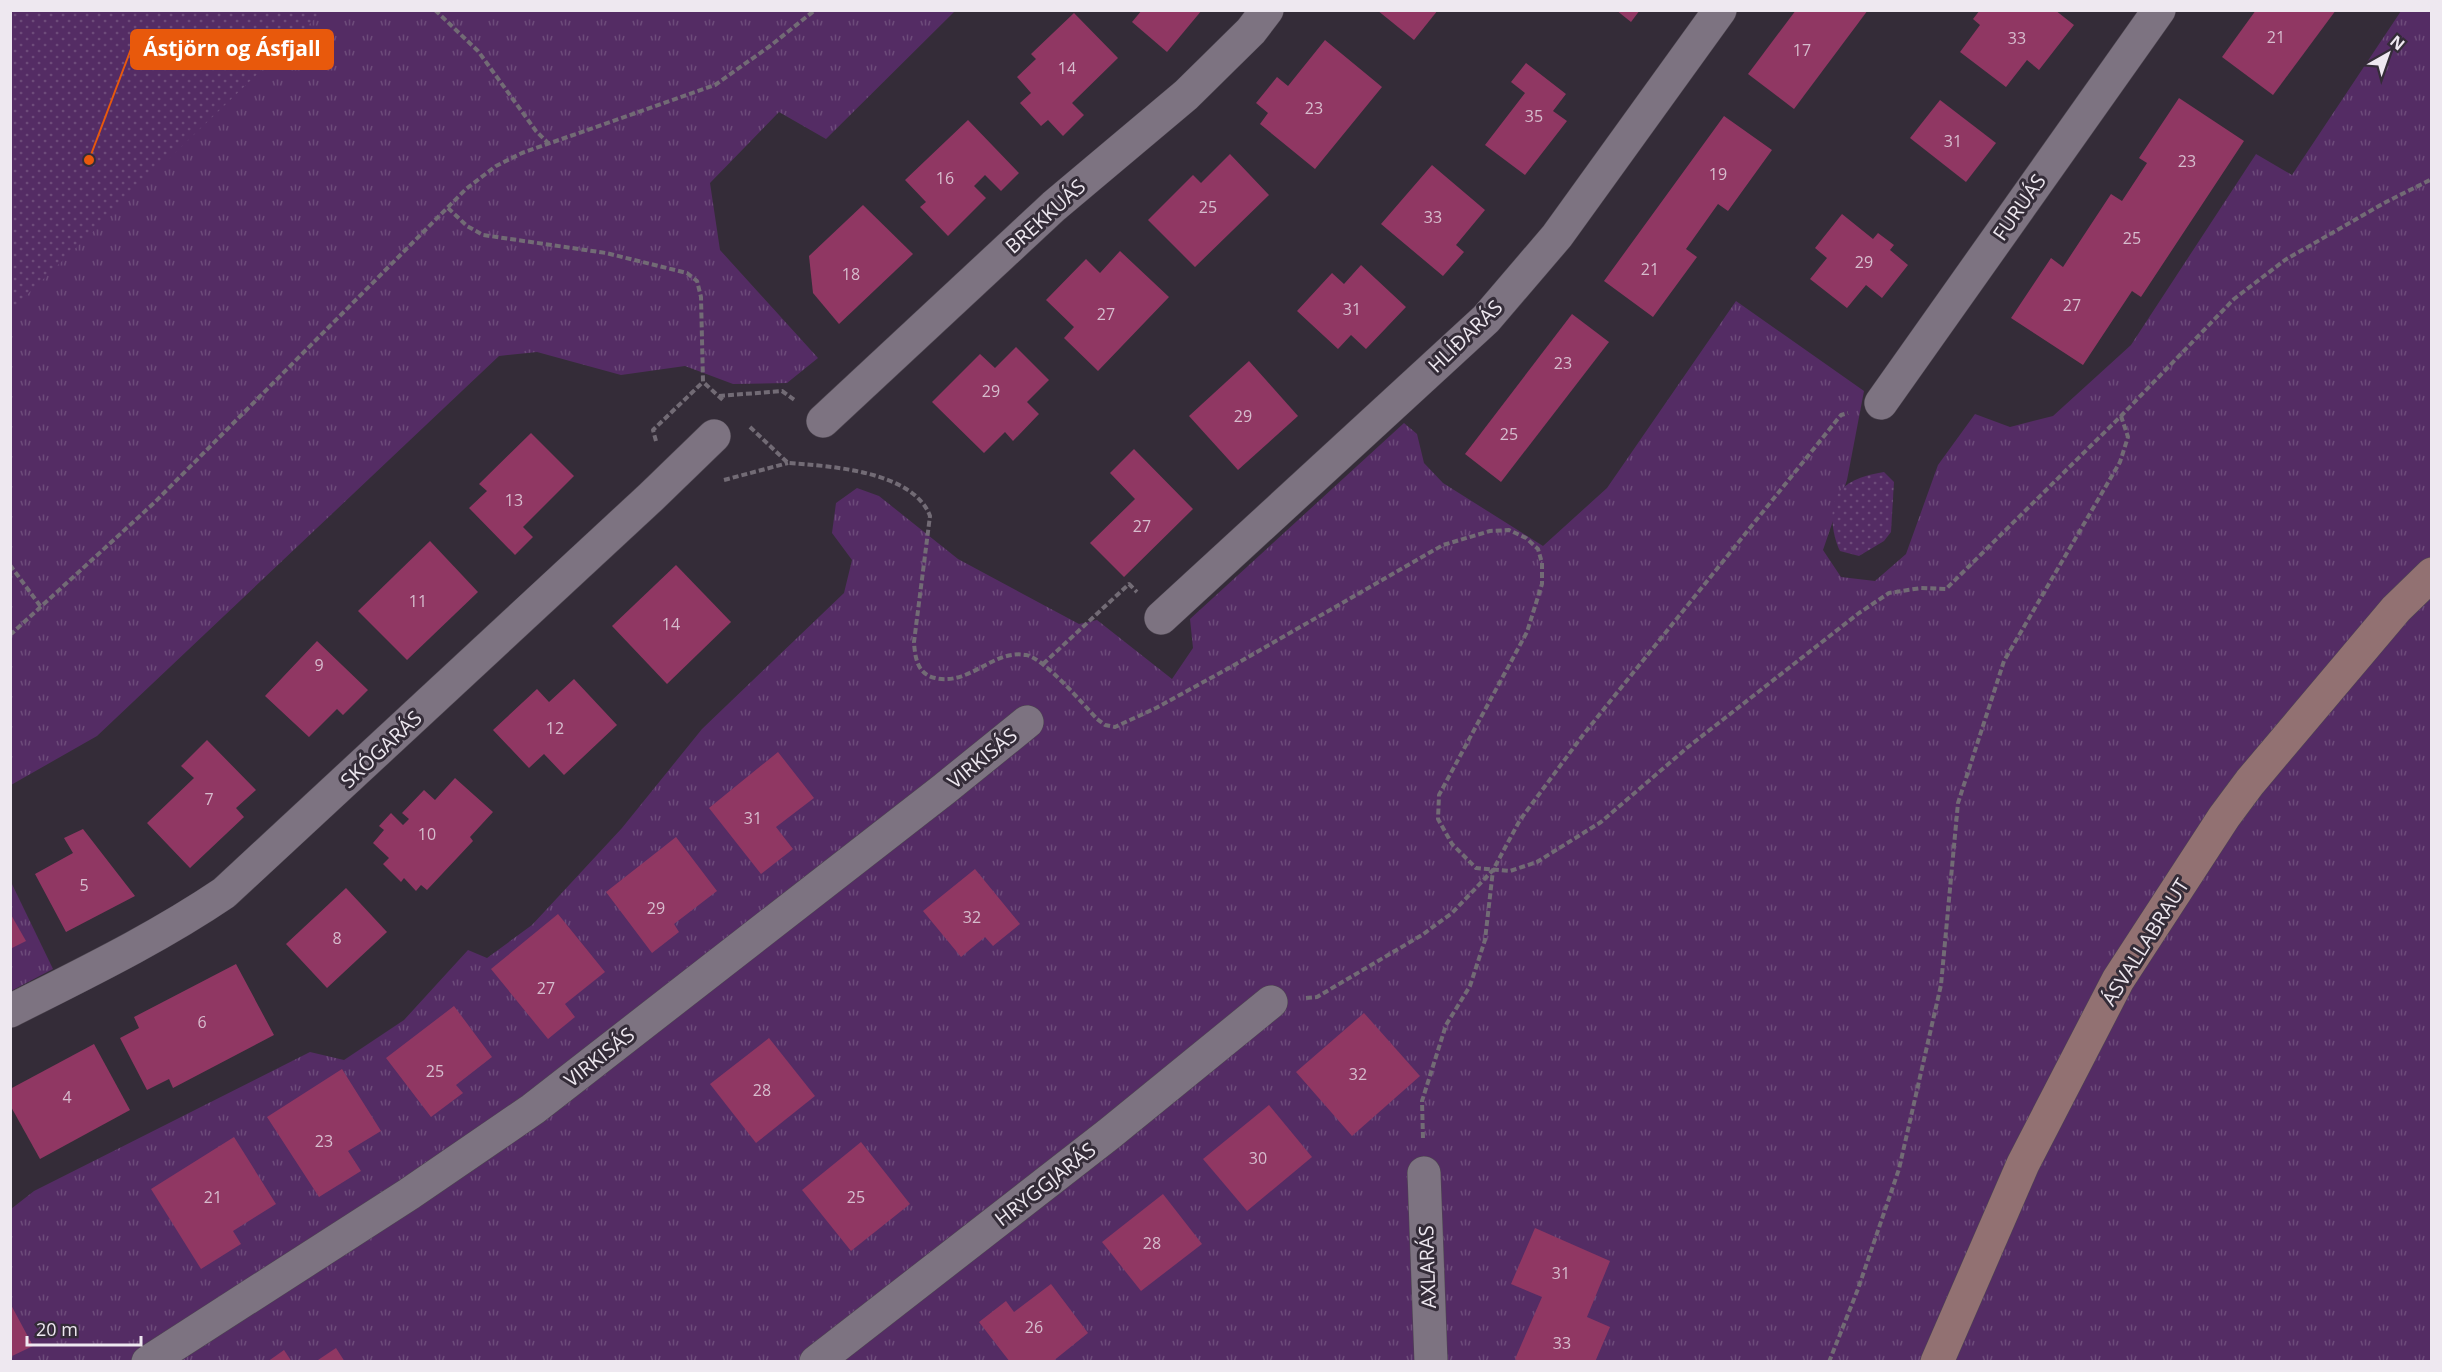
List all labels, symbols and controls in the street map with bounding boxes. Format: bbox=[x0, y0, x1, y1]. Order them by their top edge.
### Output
north arrow bbox=[2358, 24, 2418, 84]
house number: 21 bbox=[2267, 26, 2285, 48]
house number: 33 bbox=[2008, 27, 2026, 49]
callout: Ástjörn og Ásfjall bbox=[131, 30, 333, 69]
text: N bbox=[2386, 30, 2410, 55]
text: Ástjörn og Ásfjall bbox=[143, 34, 321, 62]
house number: 17 bbox=[1793, 39, 1811, 61]
house number: 14 bbox=[1058, 57, 1076, 79]
house number: 23 bbox=[1305, 97, 1323, 119]
house number: 35 bbox=[1525, 105, 1543, 127]
house number: 31 bbox=[1944, 130, 1962, 152]
house number: 23 bbox=[2178, 150, 2196, 172]
house number: 19 bbox=[1709, 163, 1727, 185]
house number: 16 bbox=[936, 167, 954, 189]
street label: FURUÁS bbox=[1986, 168, 2052, 246]
street label: BREKKUÁS bbox=[999, 173, 1091, 259]
house number: 25 bbox=[1199, 196, 1217, 218]
house number: 33 bbox=[1424, 206, 1442, 228]
house number: 25 bbox=[2123, 227, 2141, 249]
house number: 29 bbox=[1855, 251, 1873, 273]
house number: 21 bbox=[1641, 258, 1659, 280]
house number: 18 bbox=[842, 263, 860, 285]
street label: HLÍÐARÁS bbox=[1422, 294, 1508, 378]
house number: 27 bbox=[2063, 294, 2081, 316]
house number: 31 bbox=[1343, 298, 1361, 320]
house number: 27 bbox=[1097, 303, 1115, 325]
house number: 23 bbox=[1554, 352, 1572, 374]
house number: 29 bbox=[982, 380, 1000, 402]
house number: 29 bbox=[1234, 405, 1252, 427]
house number: 25 bbox=[1500, 423, 1518, 445]
house number: 13 bbox=[505, 489, 523, 511]
house number: 27 bbox=[1133, 515, 1151, 537]
house number: 11 bbox=[409, 590, 427, 612]
house number: 14 bbox=[662, 613, 680, 635]
house number: 9 bbox=[314, 654, 324, 676]
street label: SKÓGARÁS bbox=[335, 704, 427, 794]
house number: 12 bbox=[546, 717, 564, 739]
street label: VIRKISÁS bbox=[942, 722, 1022, 794]
house number: 7 bbox=[204, 788, 214, 810]
house number: 31 bbox=[744, 807, 762, 829]
house number: 10 bbox=[418, 823, 436, 845]
street label: ÁSVALLABRAUT bbox=[2095, 873, 2195, 1011]
house number: 5 bbox=[79, 874, 89, 896]
house number: 29 bbox=[647, 897, 665, 919]
house number: 32 bbox=[963, 906, 981, 928]
house number: 8 bbox=[332, 927, 342, 949]
house number: 27 bbox=[537, 977, 555, 999]
house number: 6 bbox=[197, 1011, 207, 1033]
street label: VIRKISÁS bbox=[558, 1021, 640, 1093]
house number: 25 bbox=[426, 1060, 444, 1082]
house number: 32 bbox=[1349, 1063, 1367, 1085]
house number: 28 bbox=[753, 1079, 771, 1101]
house number: 4 bbox=[62, 1086, 72, 1108]
house number: 23 bbox=[315, 1130, 333, 1152]
street label: HRYGGJARÁS bbox=[989, 1136, 1101, 1232]
house number: 30 bbox=[1249, 1147, 1267, 1169]
house number: 21 bbox=[204, 1186, 222, 1208]
house number: 25 bbox=[847, 1186, 865, 1208]
street label: AXLARÁS bbox=[1412, 1225, 1442, 1309]
house number: 28 bbox=[1143, 1232, 1161, 1254]
house number: 31 bbox=[1552, 1262, 1570, 1284]
scale bar bbox=[27, 1309, 141, 1347]
house number: 26 bbox=[1025, 1316, 1043, 1338]
text: 20 m bbox=[36, 1317, 78, 1341]
house number: 33 bbox=[1553, 1332, 1571, 1354]

